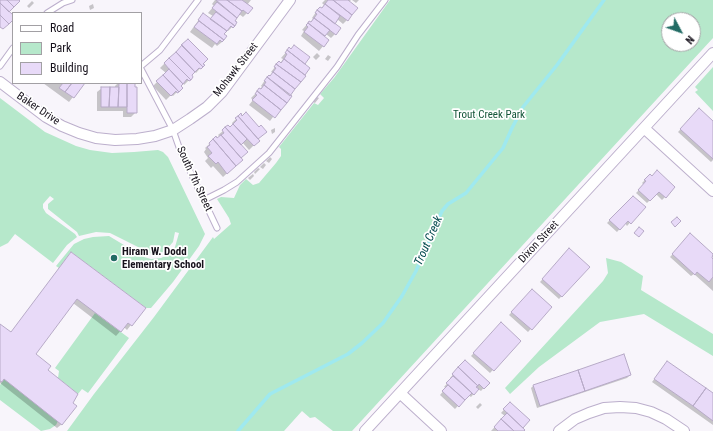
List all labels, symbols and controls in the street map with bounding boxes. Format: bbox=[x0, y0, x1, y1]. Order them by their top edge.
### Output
legend bbox=[12, 12, 142, 84]
north arrow bbox=[661, 12, 701, 52]
text: Road bbox=[50, 21, 74, 35]
text: N bbox=[683, 33, 697, 46]
street label: Mohawk Street bbox=[211, 40, 261, 100]
text: Park bbox=[50, 41, 71, 55]
text: Building bbox=[50, 61, 88, 75]
street label: Baker Drive bbox=[14, 90, 62, 128]
park label: Trout Creek Park bbox=[453, 108, 525, 122]
street label: South 7th Street bbox=[173, 145, 215, 213]
water label: Trout Creek bbox=[412, 214, 446, 268]
street label: Dixon Street bbox=[516, 218, 562, 266]
place label: Hiram W. Dodd Elementary School bbox=[122, 245, 204, 271]
marker: Hiram W. Dodd Elementary School bbox=[109, 253, 119, 263]

